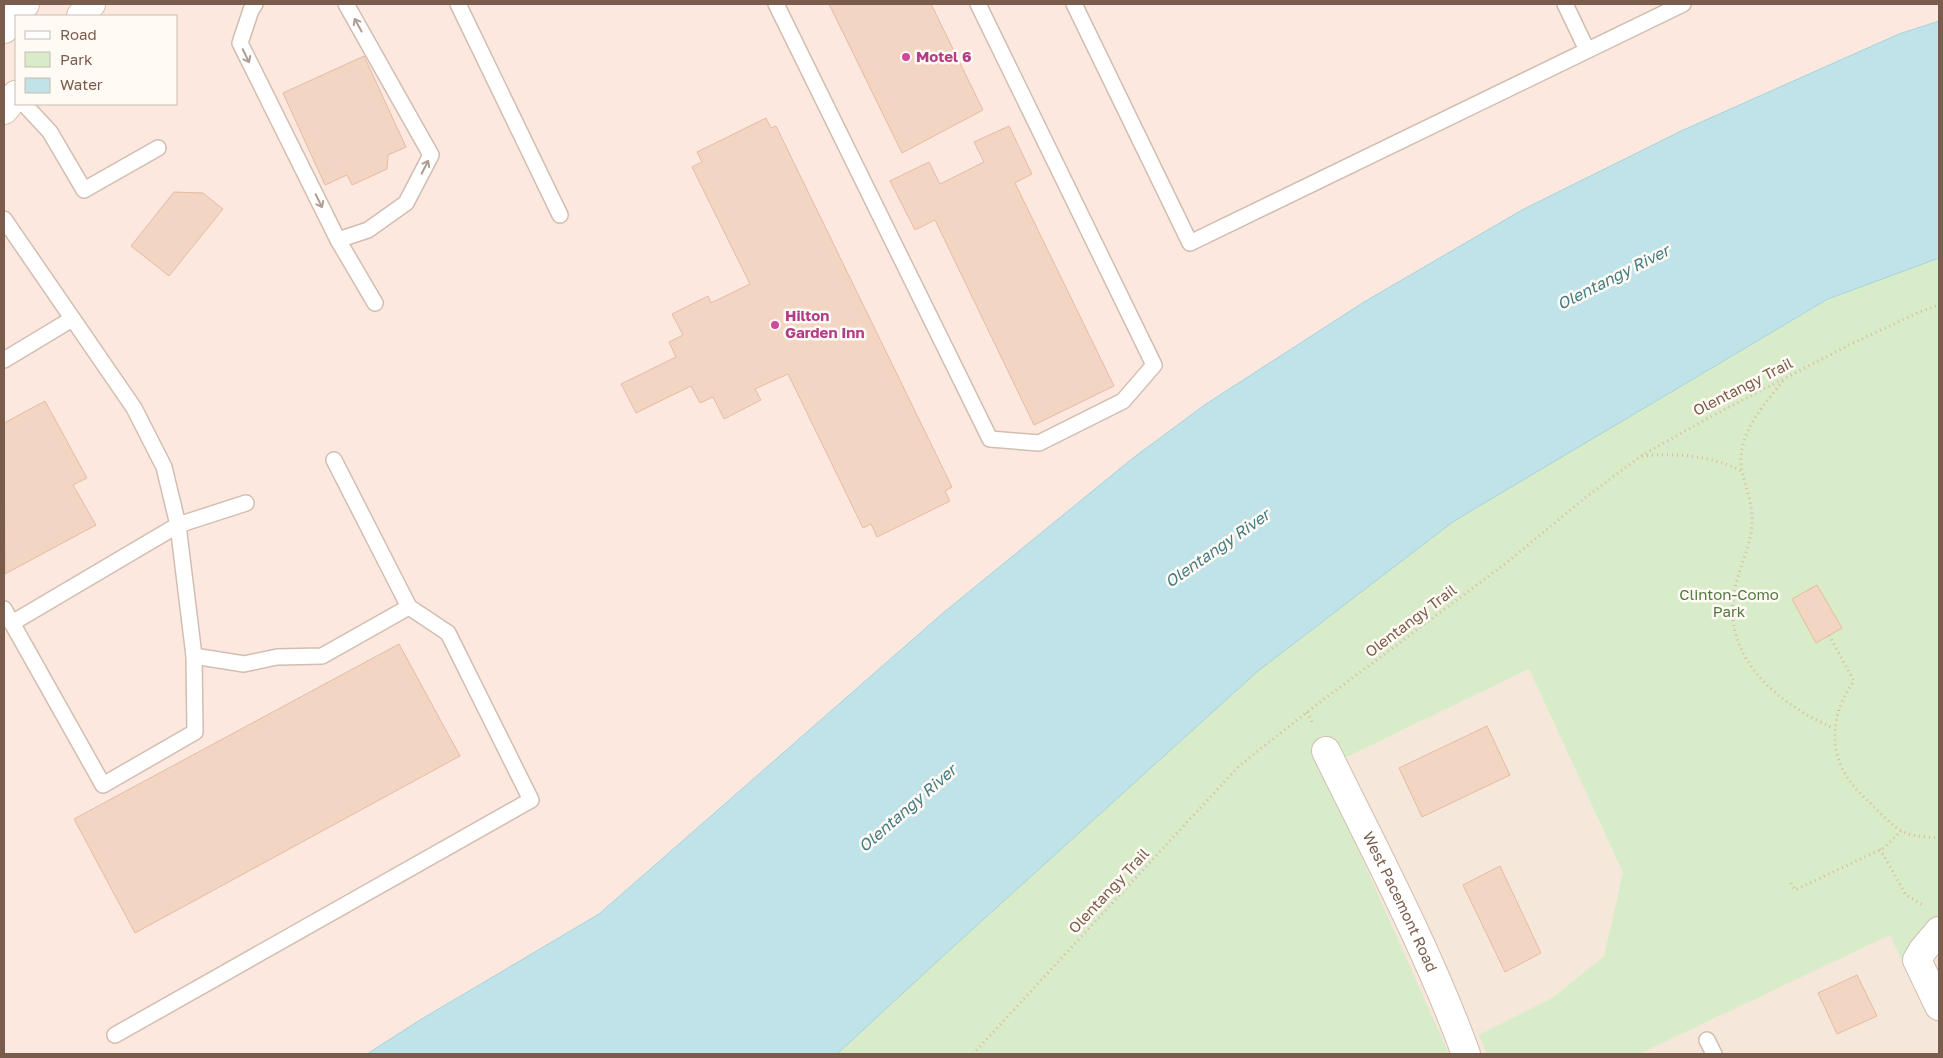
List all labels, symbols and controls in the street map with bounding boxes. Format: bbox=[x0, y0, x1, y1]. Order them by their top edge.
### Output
legend bbox=[15, 15, 178, 105]
one-way arrow bbox=[353, 17, 363, 32]
text: Road bbox=[60, 25, 97, 43]
place label: Motel 6 bbox=[916, 47, 971, 65]
one-way arrow bbox=[241, 48, 251, 63]
text: Park bbox=[60, 50, 93, 68]
marker: Motel 6 bbox=[900, 51, 912, 63]
text: Water bbox=[60, 75, 103, 93]
one-way arrow bbox=[421, 160, 430, 175]
one-way arrow bbox=[315, 193, 324, 208]
water label: Olentangy River bbox=[1554, 239, 1675, 314]
place label: Hilton Garden Inn bbox=[785, 306, 865, 341]
marker: Hilton Garden Inn bbox=[769, 319, 781, 331]
street label: Olentangy Trail bbox=[1690, 353, 1796, 419]
water label: Olentangy River bbox=[1161, 503, 1275, 592]
street label: Olentangy Trail bbox=[1361, 580, 1460, 660]
park label: Clinton-Como Park bbox=[1679, 585, 1779, 620]
water label: Olentangy River bbox=[854, 758, 962, 856]
street label: West Pacemont Road bbox=[1359, 828, 1442, 974]
street label: Olentangy Trail bbox=[1064, 844, 1152, 937]

